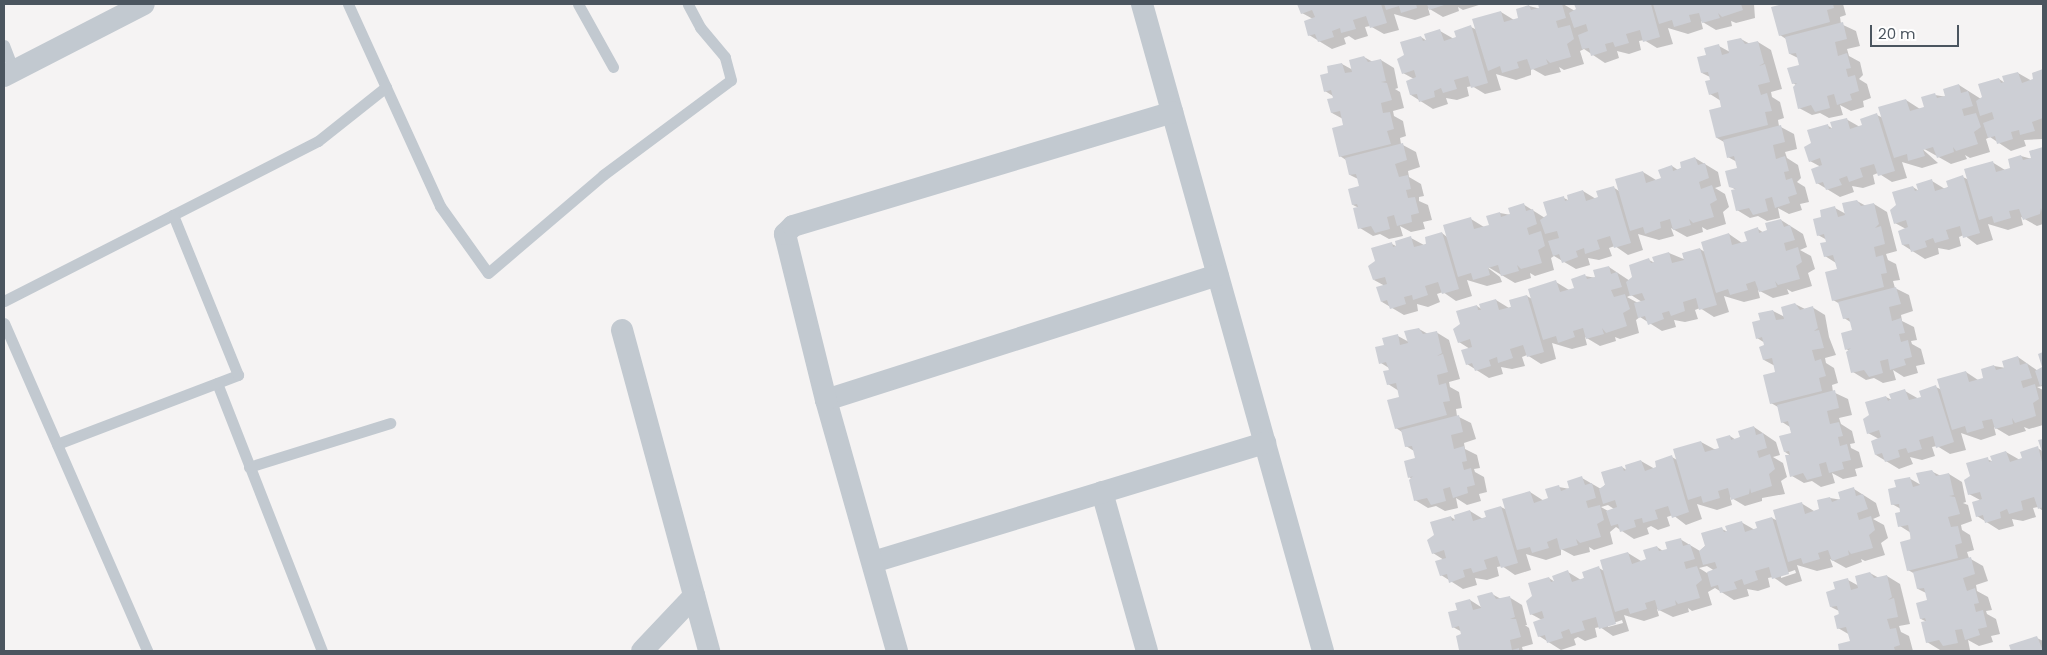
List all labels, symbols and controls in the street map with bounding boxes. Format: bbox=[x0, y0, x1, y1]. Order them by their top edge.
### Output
scale bar bbox=[1872, 15, 1961, 47]
text: 20 m bbox=[1878, 23, 1916, 44]

